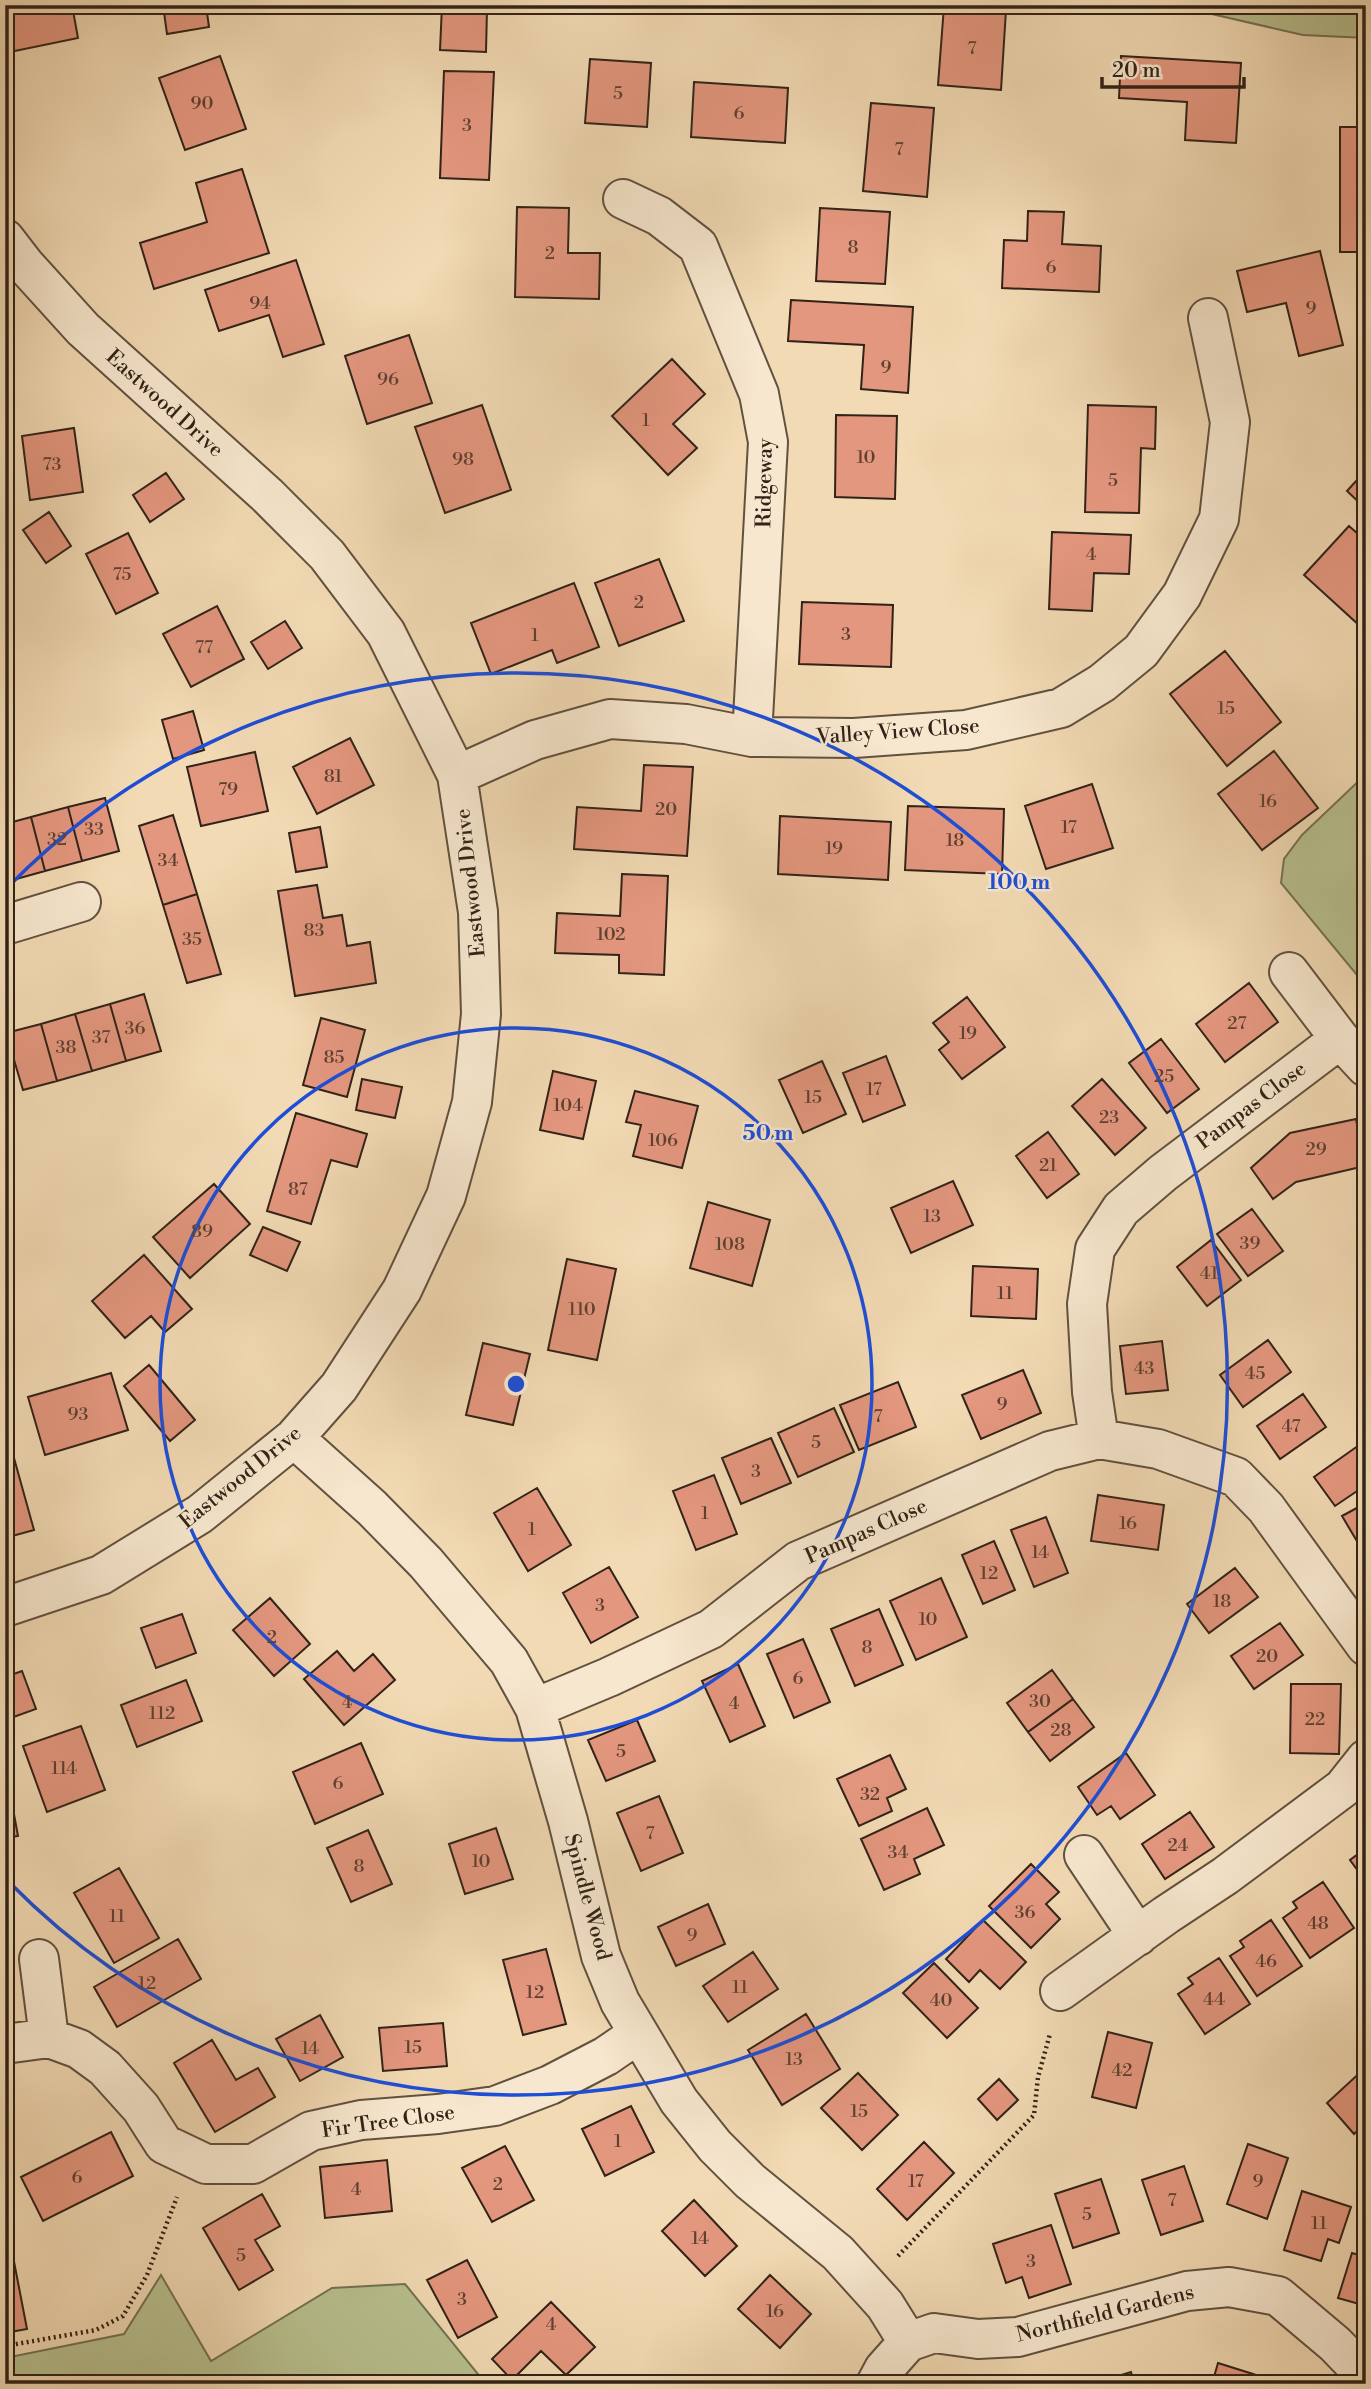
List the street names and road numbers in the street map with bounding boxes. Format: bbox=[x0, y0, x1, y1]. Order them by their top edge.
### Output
street label: Eastwood Drive bbox=[100, 344, 229, 463]
street label: Ridgeway bbox=[751, 437, 779, 528]
street label: Valley View Close bbox=[815, 713, 981, 751]
street label: Eastwood Drive bbox=[450, 807, 492, 959]
street label: Pampas Close bbox=[1192, 1056, 1312, 1156]
street label: Eastwood Drive bbox=[174, 1421, 307, 1535]
street label: Pampas Close bbox=[801, 1493, 931, 1570]
street label: Spindle Wood bbox=[558, 1831, 616, 1963]
street label: Fir Tree Close bbox=[320, 2100, 457, 2144]
street label: Northfield Gardens bbox=[1014, 2279, 1197, 2349]

